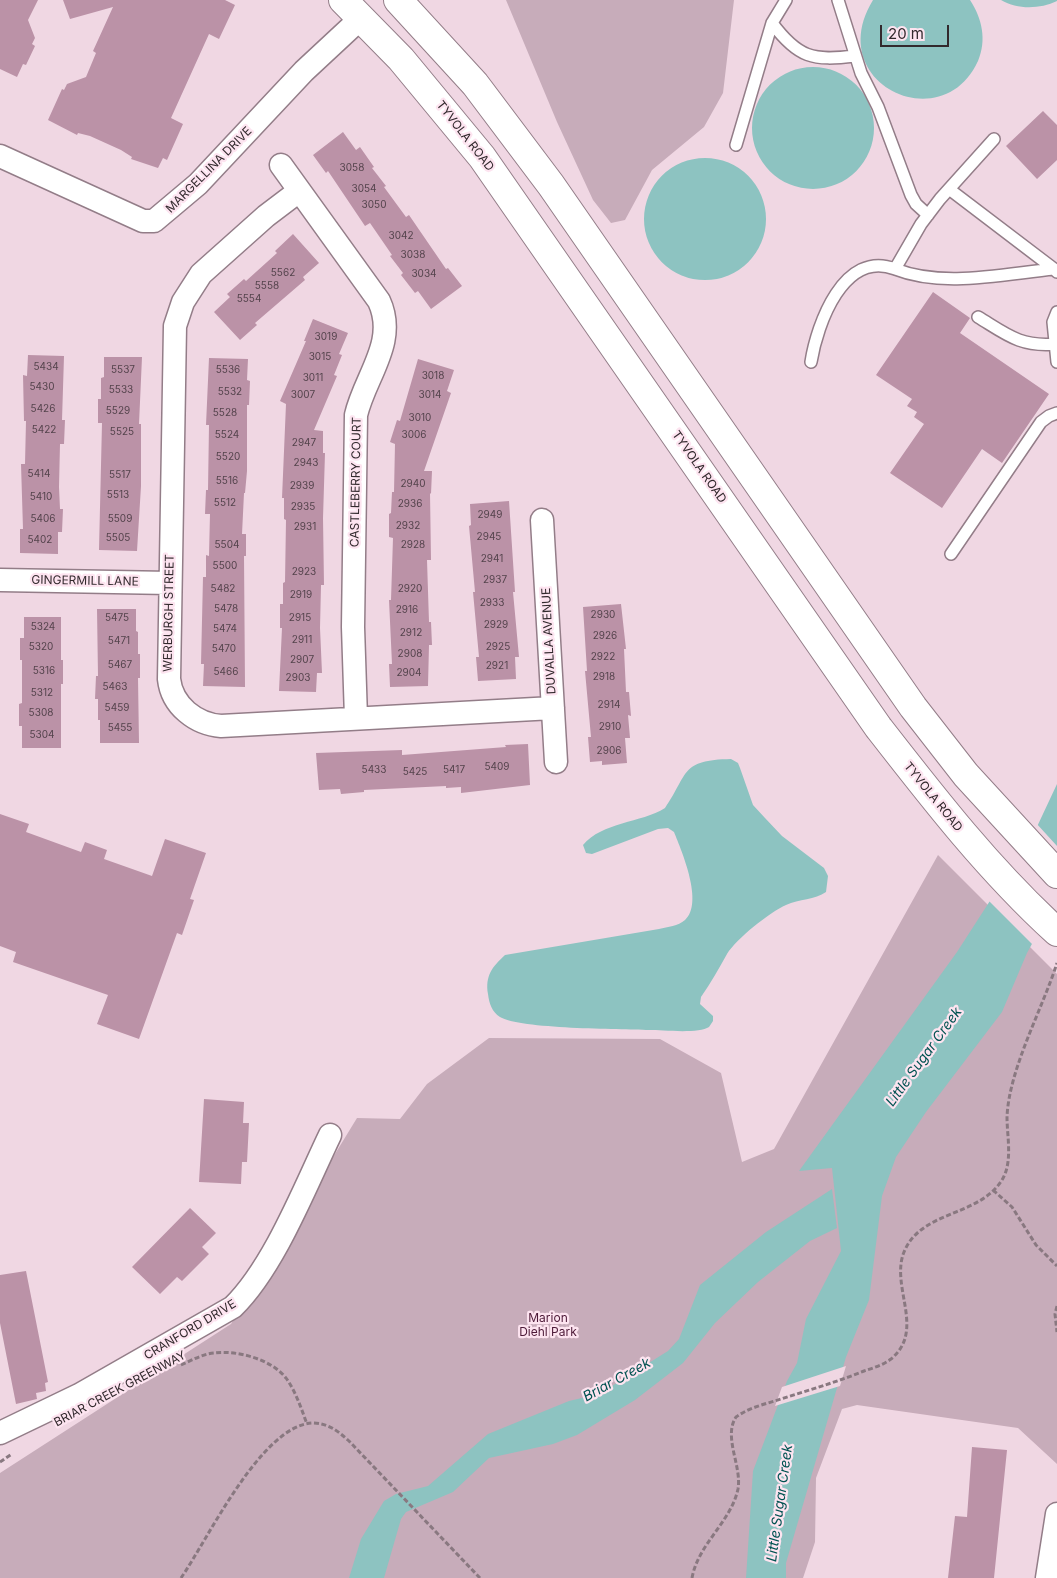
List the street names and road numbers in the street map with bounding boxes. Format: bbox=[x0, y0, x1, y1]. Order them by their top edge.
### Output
street label: TYVOLA ROAD bbox=[433, 98, 497, 174]
street label: MARGELLINA DRIVE bbox=[163, 124, 255, 216]
street label: CASTLEBERRY COURT bbox=[348, 417, 364, 547]
street label: TYVOLA ROAD bbox=[669, 428, 729, 506]
street label: WERBURGH STREET bbox=[161, 554, 177, 672]
street label: GINGERMILL LANE bbox=[31, 573, 139, 589]
street label: DUVALLA AVENUE bbox=[539, 587, 559, 695]
street label: TYVOLA ROAD bbox=[901, 759, 965, 835]
street label: CRANFORD DRIVE bbox=[141, 1297, 239, 1363]
street label: BRIAR CREEK GREENWAY bbox=[52, 1348, 188, 1430]

